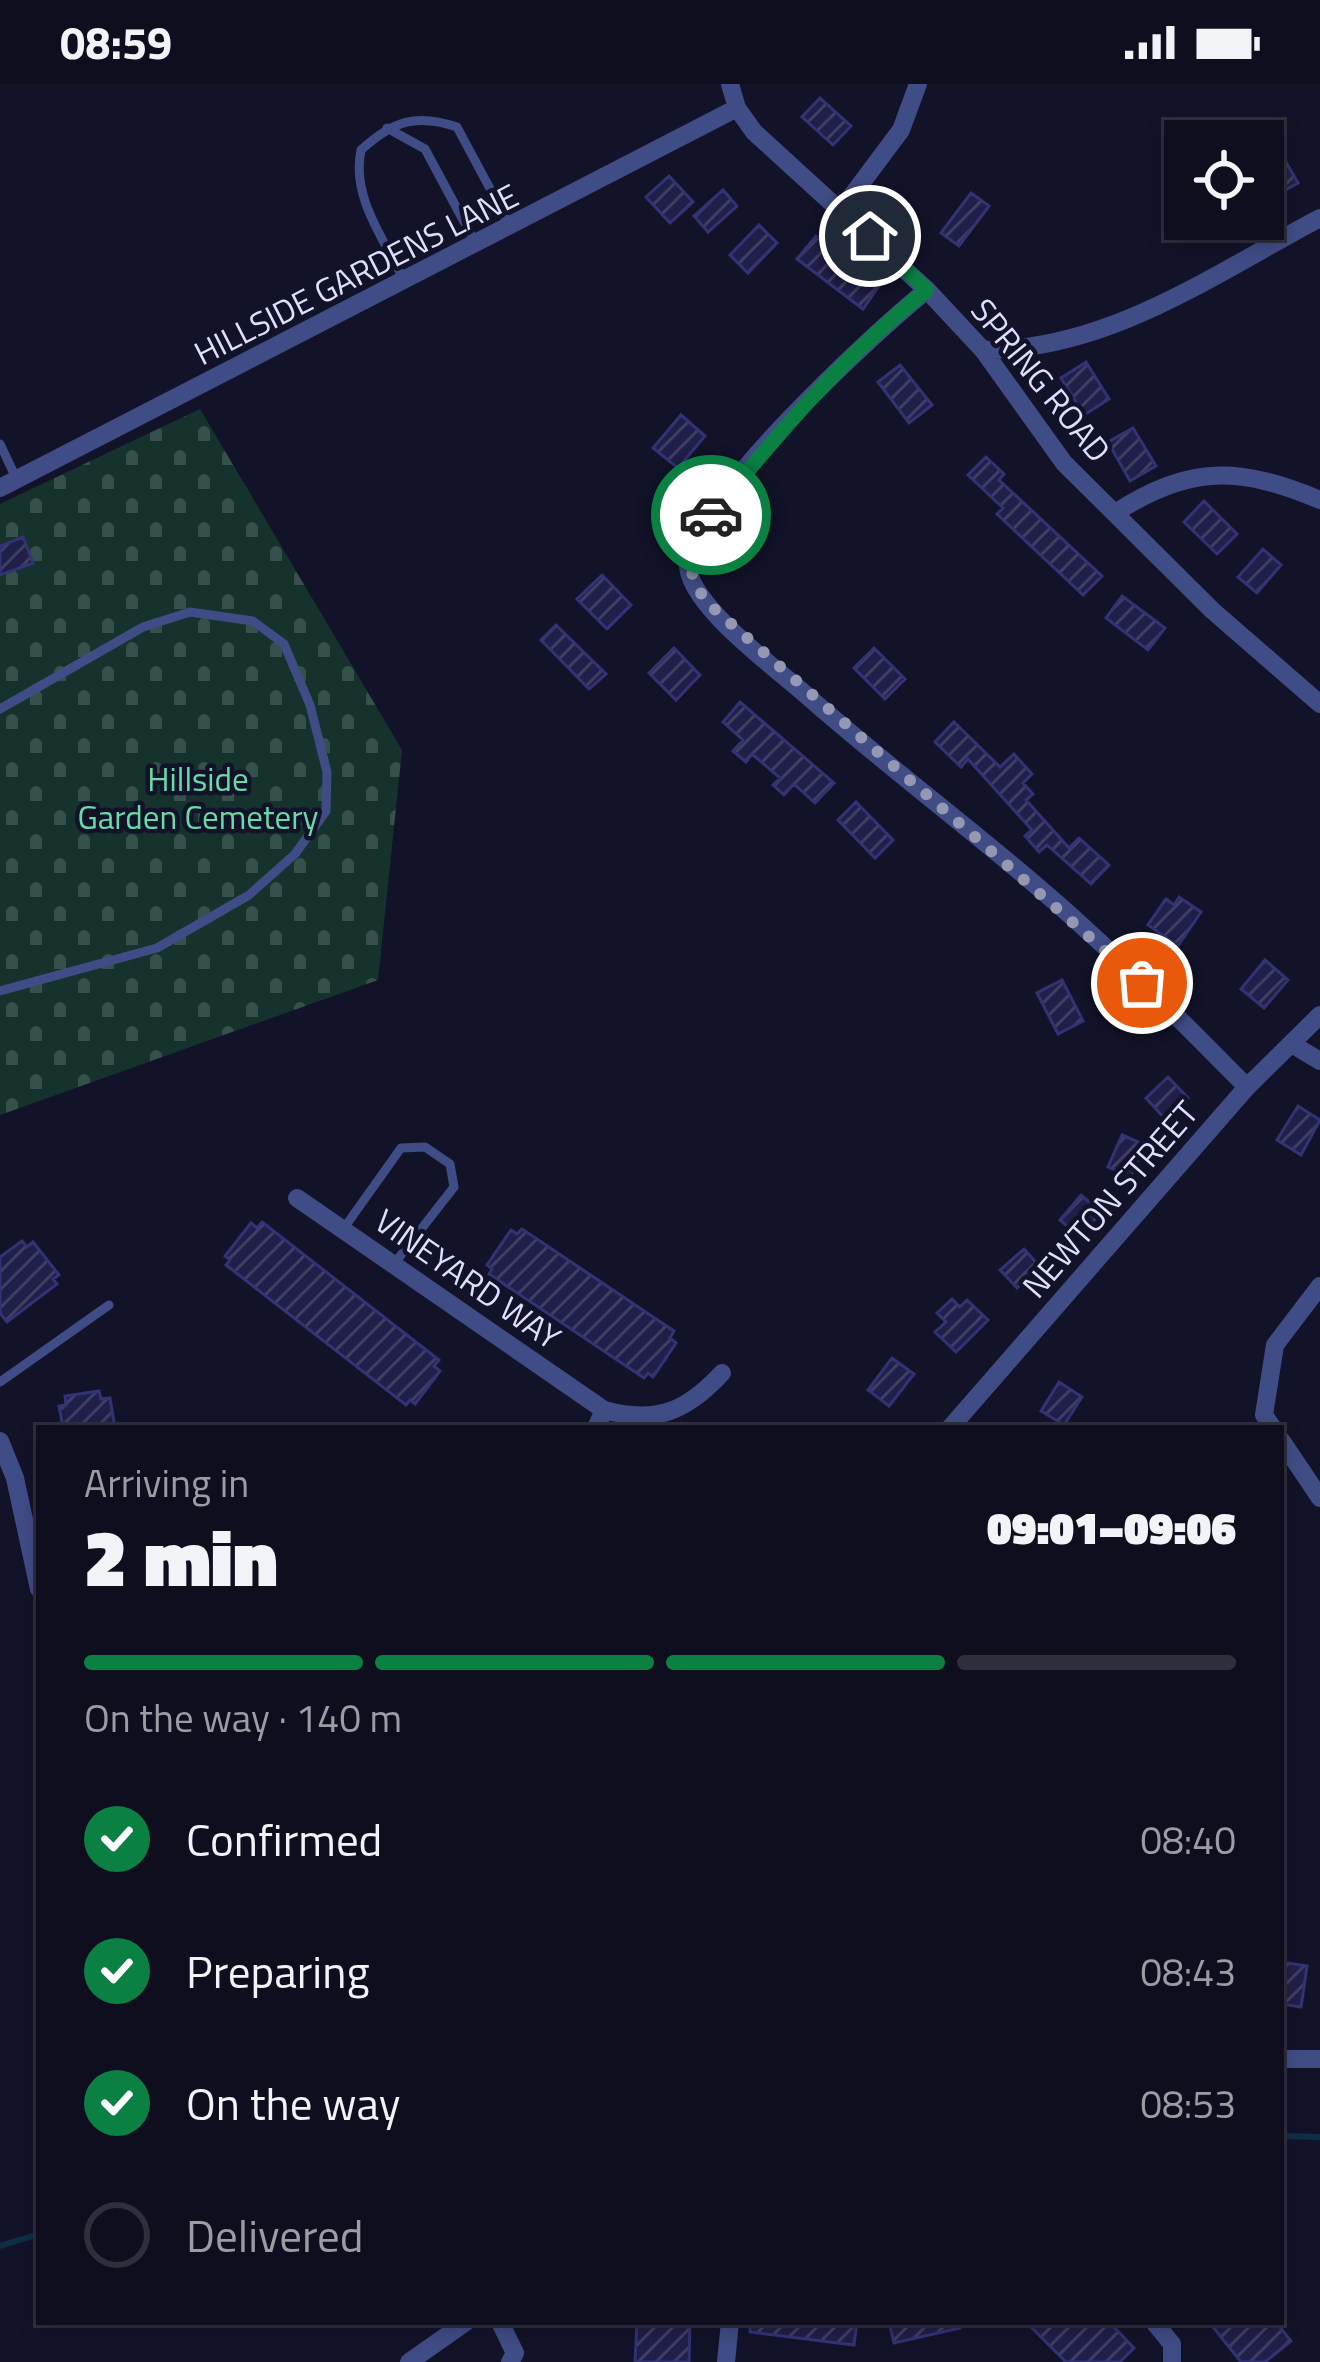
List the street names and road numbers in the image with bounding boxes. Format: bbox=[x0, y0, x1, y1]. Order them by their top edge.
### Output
street label: HILLSIDE GARDENS LANE bbox=[185, 170, 527, 378]
street label: SPRING ROAD bbox=[959, 287, 1123, 473]
street label: NEWTON STREET bbox=[1010, 1089, 1210, 1309]
street label: VINEYARD WAY bbox=[365, 1196, 571, 1362]

